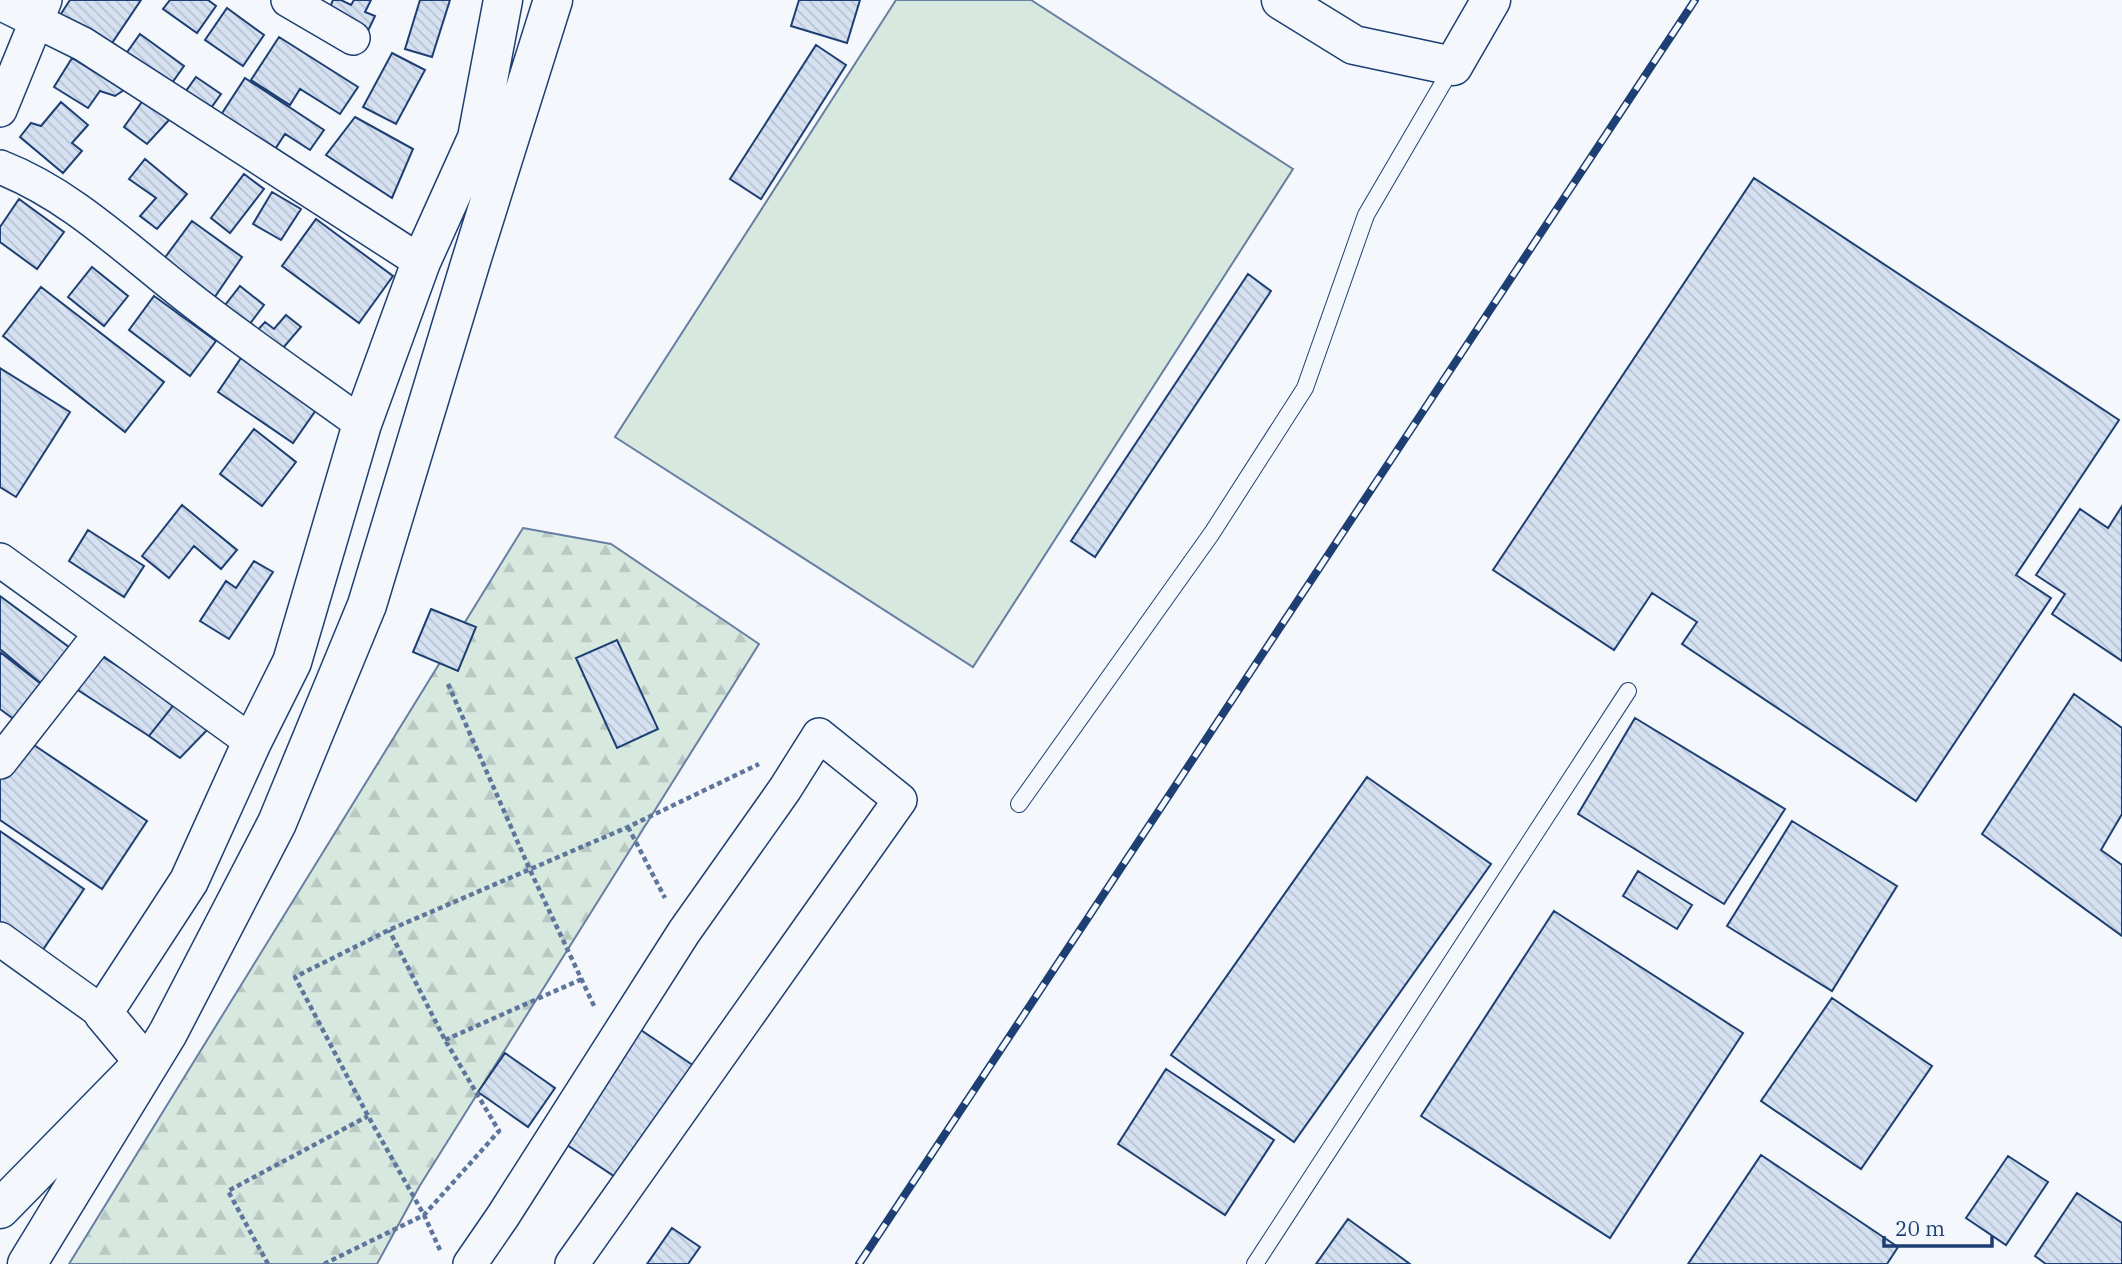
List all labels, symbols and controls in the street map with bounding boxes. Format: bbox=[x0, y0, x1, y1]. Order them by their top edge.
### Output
scale bar bbox=[1884, 1204, 1993, 1248]
text: 20 m bbox=[1895, 1214, 1945, 1242]

